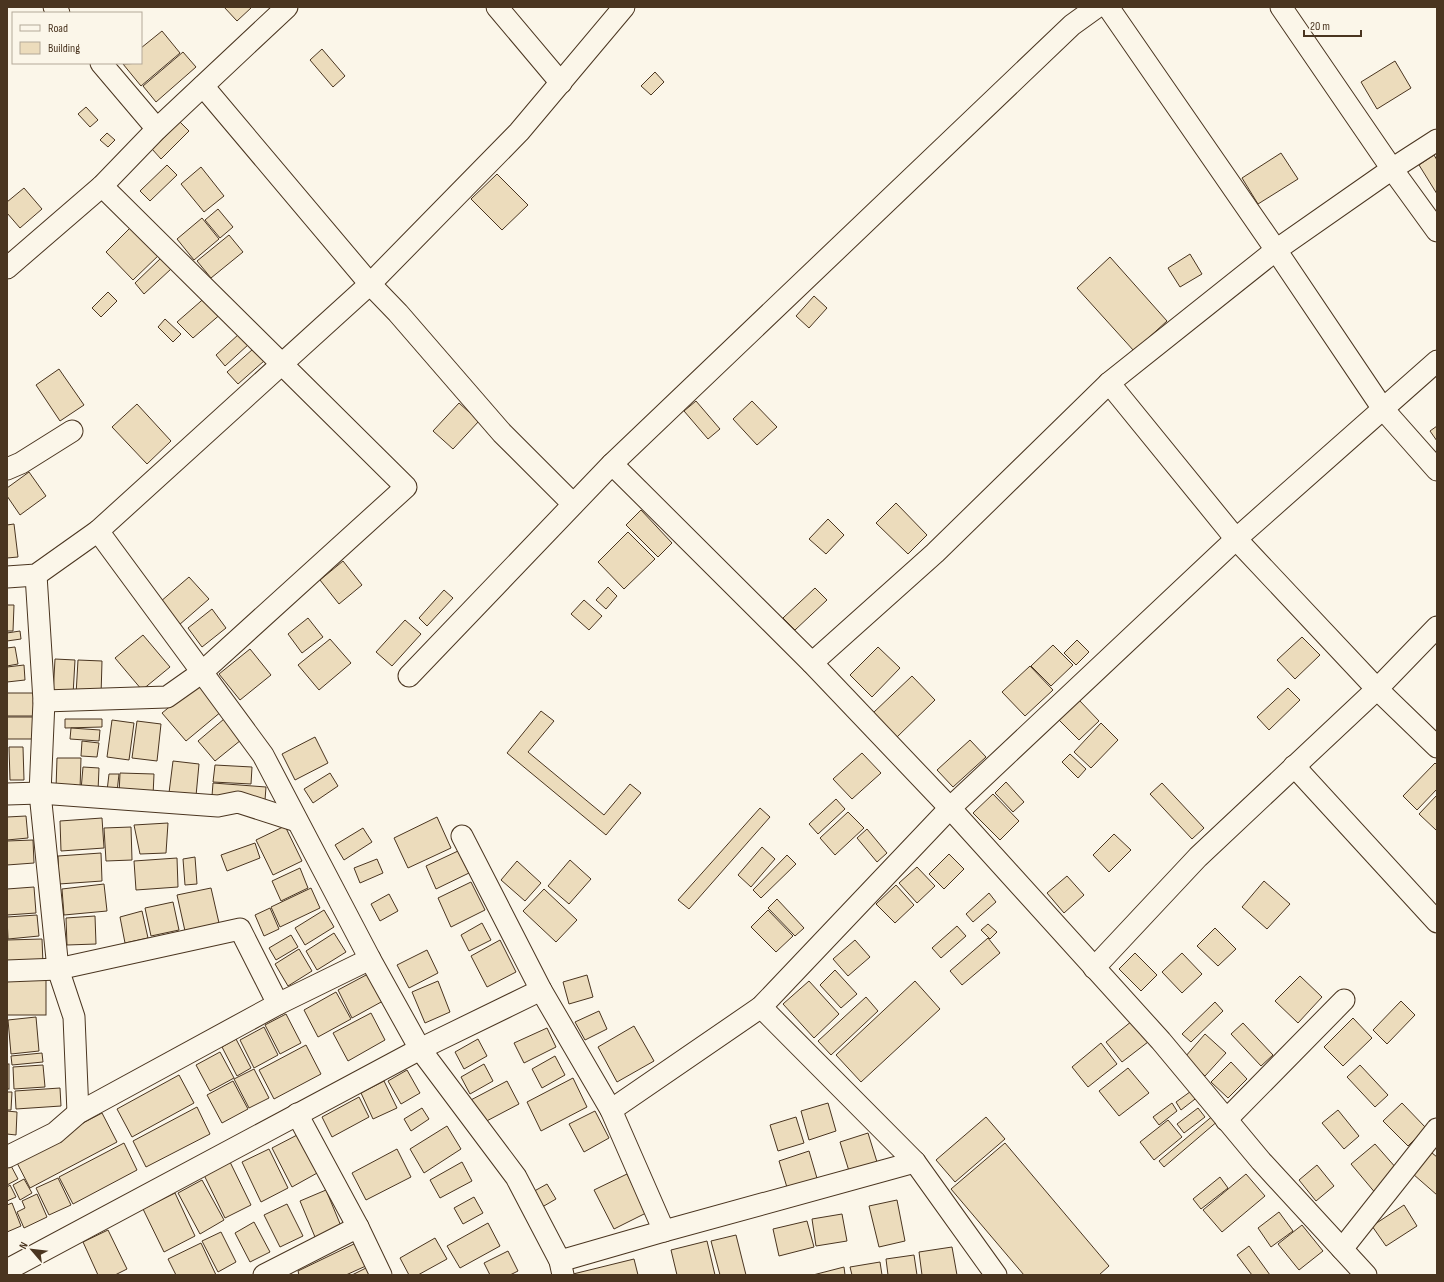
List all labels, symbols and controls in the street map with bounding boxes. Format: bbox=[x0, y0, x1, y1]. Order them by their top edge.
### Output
legend bbox=[12, 12, 142, 64]
scale bar bbox=[1304, 12, 1361, 38]
text: 20 m bbox=[1310, 19, 1330, 34]
text: Road bbox=[48, 21, 68, 36]
text: Building bbox=[48, 41, 80, 56]
north arrow bbox=[12, 1230, 52, 1270]
text: N bbox=[16, 1240, 31, 1251]

